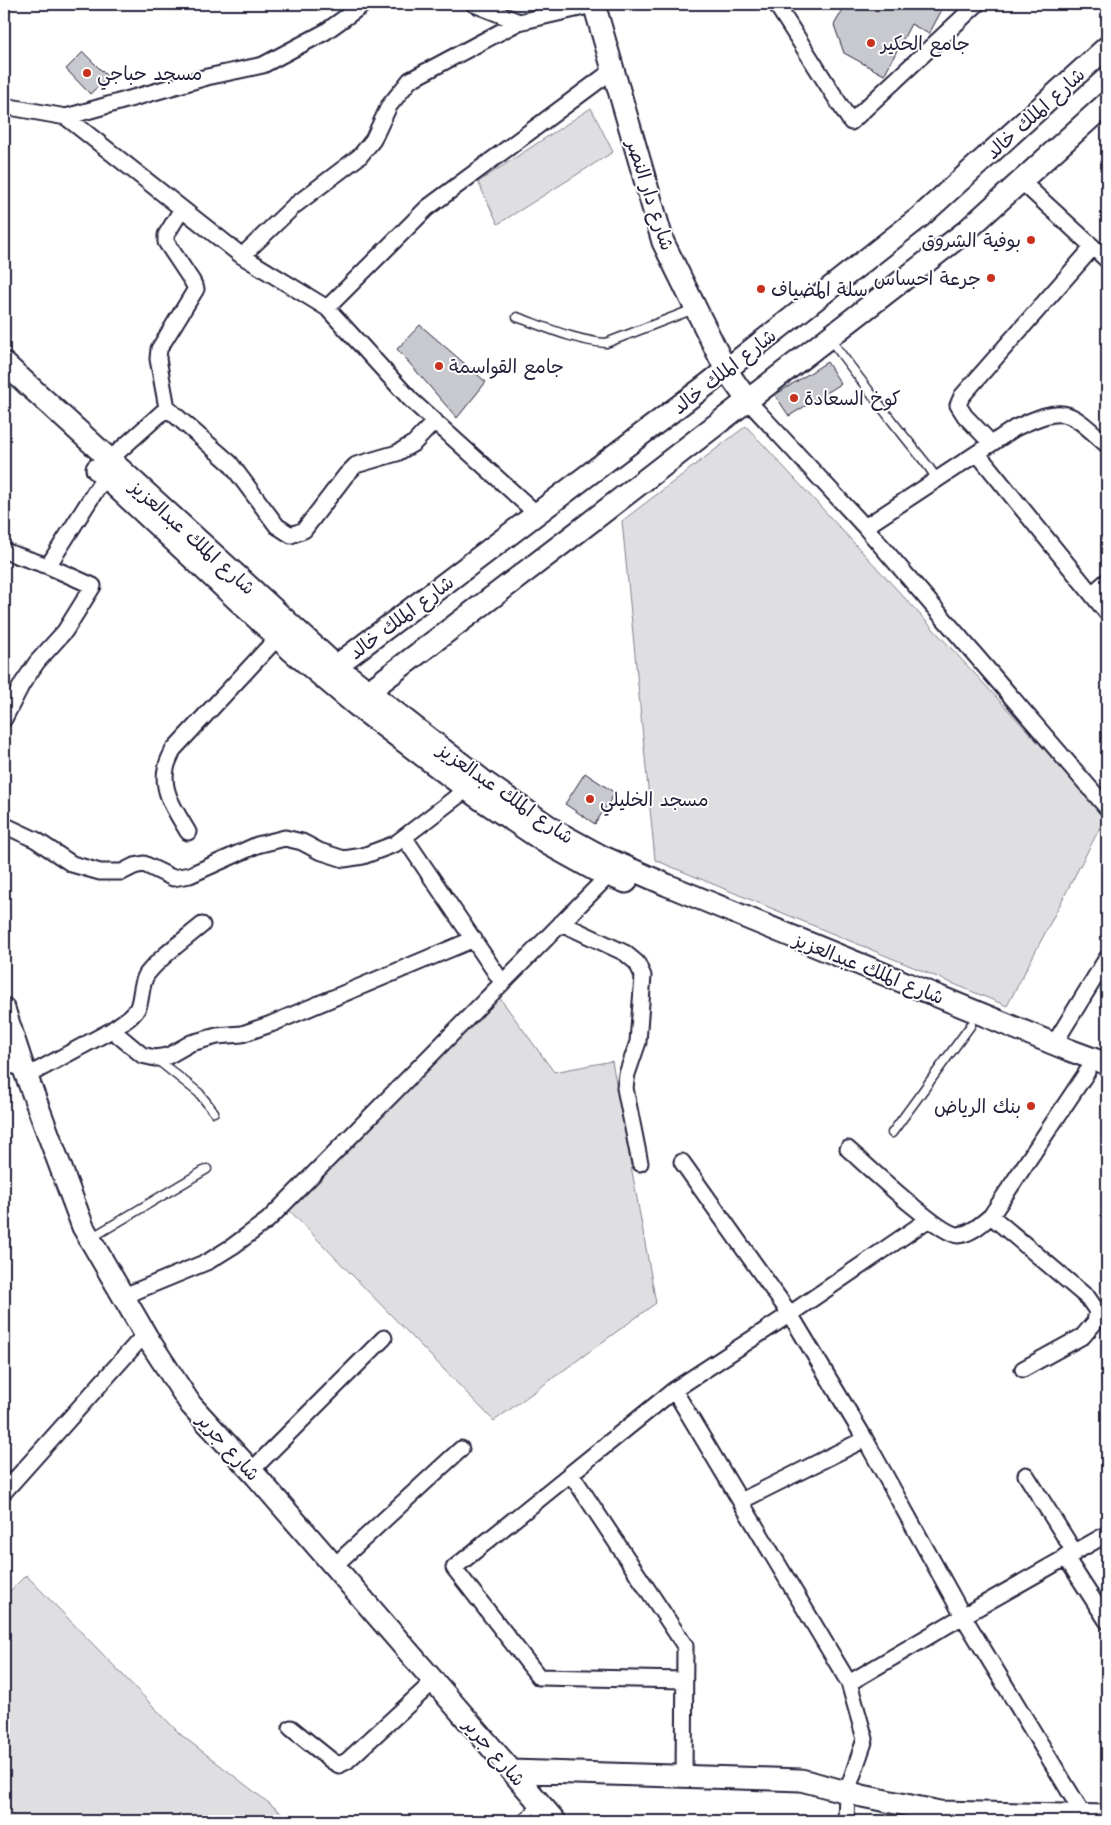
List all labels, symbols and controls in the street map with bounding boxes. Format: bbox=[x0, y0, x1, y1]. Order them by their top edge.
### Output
place label: جامع الحكير bbox=[879, 31, 970, 57]
marker: جامع الحكير bbox=[865, 37, 877, 49]
place label: مسجد حباجي bbox=[97, 61, 202, 90]
street label: شارع الملك خالد bbox=[980, 62, 1091, 165]
marker: مسجد حباجي bbox=[81, 67, 93, 79]
street label: شارع دار النصر bbox=[619, 135, 680, 254]
place label: بوفية الشروق bbox=[922, 228, 1021, 253]
marker: بوفية الشروق bbox=[1025, 234, 1037, 246]
place label: جرعة احساس bbox=[874, 266, 981, 291]
marker: جرعة احساس bbox=[985, 272, 997, 284]
place label: سلة المضياف bbox=[771, 277, 868, 302]
marker: سلة المضياف bbox=[755, 283, 767, 295]
street label: شارع الملك خالد bbox=[667, 323, 782, 421]
place label: جامع القواسمة bbox=[449, 354, 564, 380]
marker: جامع القواسمة bbox=[433, 360, 445, 372]
place label: كوخ السعادة bbox=[804, 386, 901, 411]
marker: كوخ السعادة bbox=[788, 392, 800, 404]
street label: شارع الملك عبدالعزيز bbox=[123, 473, 261, 601]
street label: شارع الملك خالد bbox=[344, 570, 459, 666]
street label: شارع الملك عبدالعزيز bbox=[431, 736, 579, 850]
place label: مسجد الخليلي bbox=[600, 787, 709, 816]
marker: مسجد الخليلي bbox=[584, 793, 596, 805]
street label: شارع الملك عبدالعزيز bbox=[788, 926, 948, 1011]
place label: بنك الرياض bbox=[934, 1094, 1021, 1119]
marker: بنك الرياض bbox=[1025, 1100, 1037, 1112]
street label: شارع جرير bbox=[190, 1407, 265, 1487]
street label: شارع جرير bbox=[456, 1712, 531, 1792]

